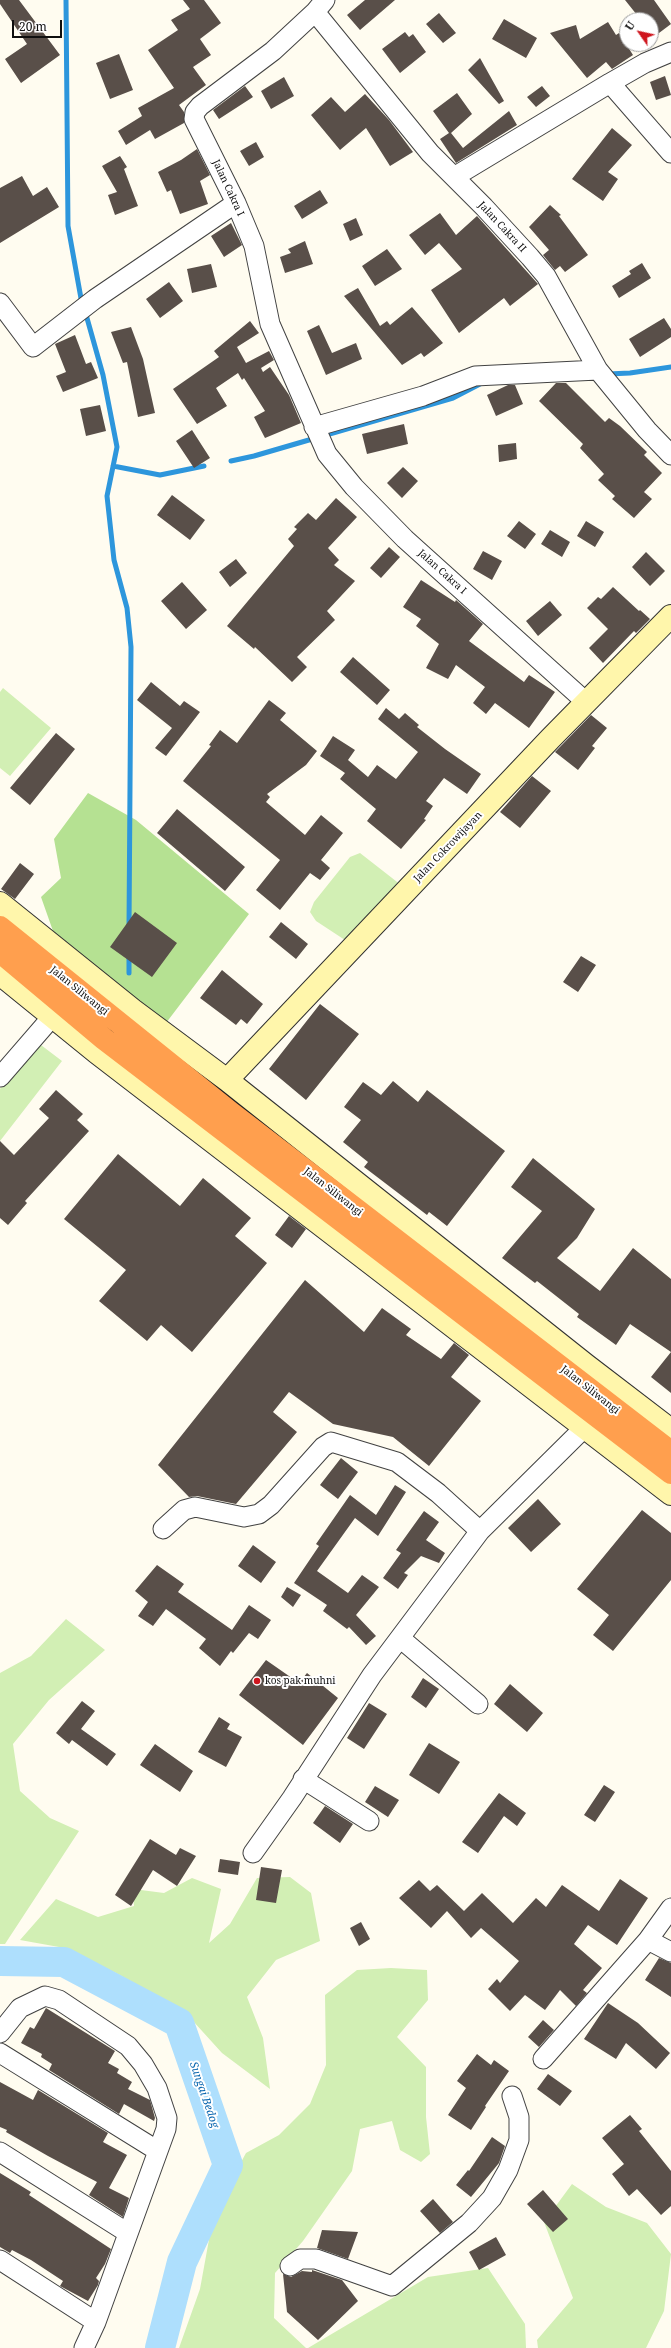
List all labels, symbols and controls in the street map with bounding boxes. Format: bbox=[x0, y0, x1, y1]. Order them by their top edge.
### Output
scale bar bbox=[14, 12, 64, 38]
north arrow bbox=[619, 12, 659, 52]
text: 20 m bbox=[19, 18, 47, 35]
text: U bbox=[621, 18, 638, 33]
street label: Jalan Cakra I bbox=[210, 158, 246, 218]
street label: Jalan Cakra II bbox=[476, 199, 528, 255]
street label: Jalan Cakra I bbox=[415, 547, 469, 597]
street label: Jalan Cokrowijayan bbox=[411, 809, 485, 885]
street label: Jalan Siliwangi bbox=[48, 964, 110, 1018]
street label: Jalan Siliwangi bbox=[301, 1165, 365, 1219]
street label: Jalan Siliwangi bbox=[558, 1363, 622, 1417]
place label: kos pak muhni bbox=[265, 1675, 336, 1687]
marker: kos pak muhni bbox=[252, 1676, 262, 1686]
water label: Sungai Bedog bbox=[186, 2060, 222, 2130]

